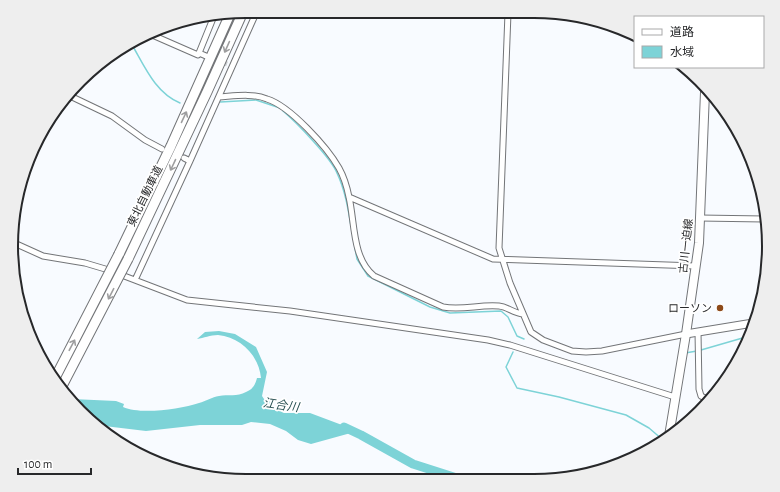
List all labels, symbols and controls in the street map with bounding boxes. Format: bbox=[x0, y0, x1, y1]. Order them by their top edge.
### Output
legend bbox=[634, 16, 764, 68]
text: 道路 bbox=[670, 25, 694, 38]
one-way arrow bbox=[223, 41, 230, 53]
text: 水域 bbox=[670, 46, 694, 58]
one-way arrow bbox=[181, 112, 188, 124]
one-way arrow bbox=[169, 159, 176, 171]
street label: 東北自動車道 bbox=[125, 163, 164, 228]
street label: 古川一迫線 bbox=[677, 218, 694, 274]
one-way arrow bbox=[107, 287, 114, 299]
place label: ローソン bbox=[668, 303, 712, 314]
marker: ローソン bbox=[715, 303, 725, 313]
one-way arrow bbox=[69, 340, 77, 352]
water label: 江合川 bbox=[262, 396, 302, 414]
scale bar bbox=[18, 450, 91, 476]
text: 100 m bbox=[24, 458, 52, 470]

